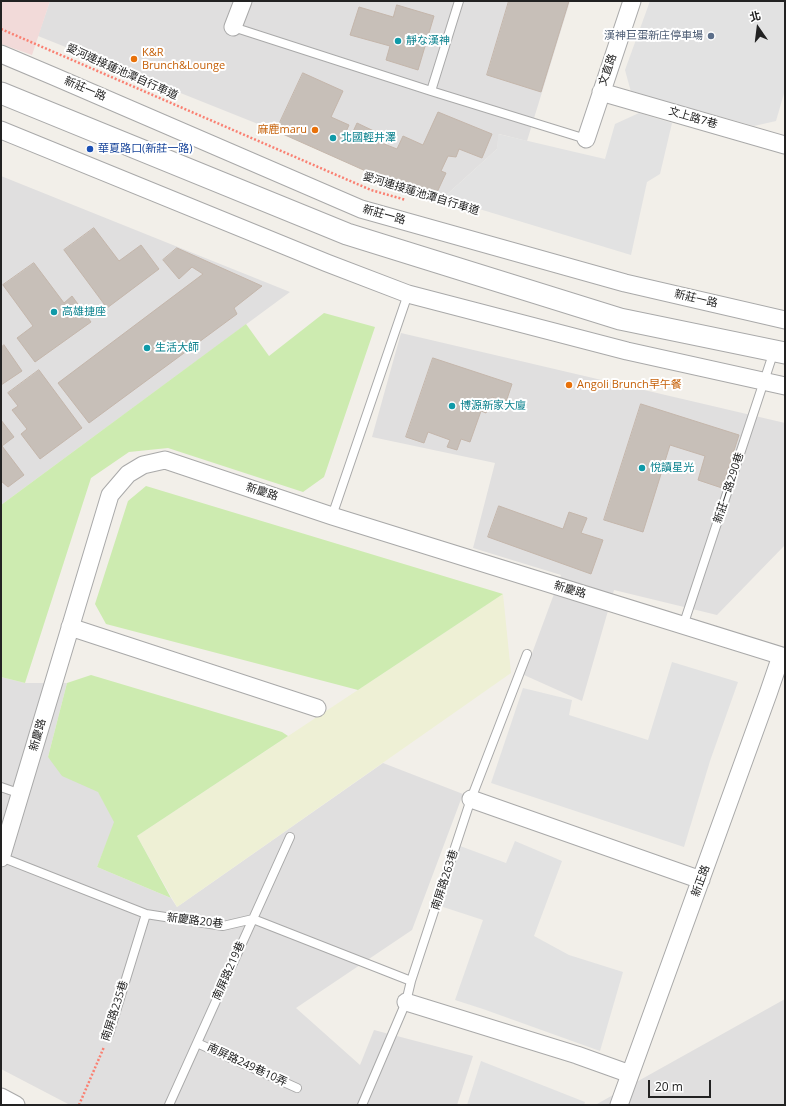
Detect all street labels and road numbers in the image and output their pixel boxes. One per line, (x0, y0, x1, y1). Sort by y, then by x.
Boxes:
street label: 愛河連接蓮池潭自行車道 (64, 41, 180, 103)
street label: 文直路 (596, 52, 620, 88)
street label: 新莊一路 (62, 74, 108, 104)
street label: 文上路7巷 (667, 105, 719, 131)
street label: 愛河連接蓮池潭自行車道 (361, 170, 481, 218)
street label: 新莊一路 (361, 203, 407, 227)
street label: 新莊一路 (673, 288, 719, 310)
street label: 新莊一路290巷 (711, 451, 747, 525)
street label: 新慶路 (244, 481, 280, 503)
street label: 新慶路 (552, 579, 588, 601)
street label: 新慶路 (27, 717, 49, 753)
street label: 南屏路263巷 (429, 848, 461, 912)
street label: 新正路 (689, 863, 713, 899)
street label: 新慶路20巷 (166, 911, 224, 931)
street label: 南屏路219巷 (210, 940, 248, 1002)
street label: 南屏路235巷 (99, 979, 131, 1043)
street label: 南屏路249巷10弄 (205, 1041, 289, 1089)

